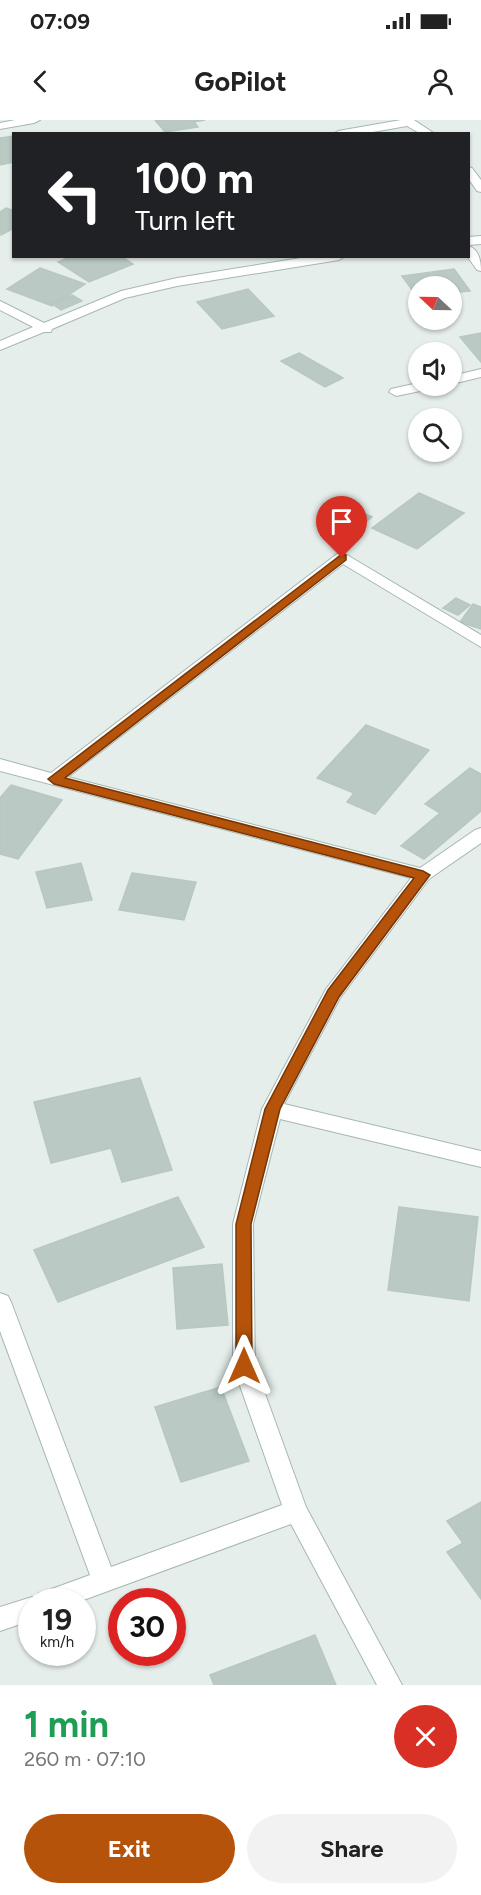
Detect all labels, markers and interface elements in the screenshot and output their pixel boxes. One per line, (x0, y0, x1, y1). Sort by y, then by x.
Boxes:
text: 07:09 (30, 8, 90, 35)
icon: back (24, 65, 57, 98)
text: GoPilot (194, 65, 287, 98)
icon: person (424, 65, 457, 98)
text: 100 m (135, 153, 254, 204)
icon: left (36, 156, 114, 234)
text: Turn left (135, 204, 235, 237)
north arrow (408, 276, 462, 330)
map controls (408, 276, 462, 462)
button: sound (408, 342, 462, 396)
button: search (408, 408, 462, 462)
pin (316, 496, 367, 558)
icon: arrive (325, 505, 358, 538)
position arrow (212, 1334, 276, 1398)
speed limit sign: 30 (108, 1588, 186, 1666)
text: 19 (42, 1601, 72, 1638)
text: km/h (40, 1633, 74, 1651)
text: 1 min (24, 1703, 109, 1746)
button: close (394, 1705, 457, 1768)
text: 260 m · 07:10 (24, 1747, 146, 1771)
button: Exit (24, 1814, 235, 1883)
button: Share (247, 1814, 457, 1883)

